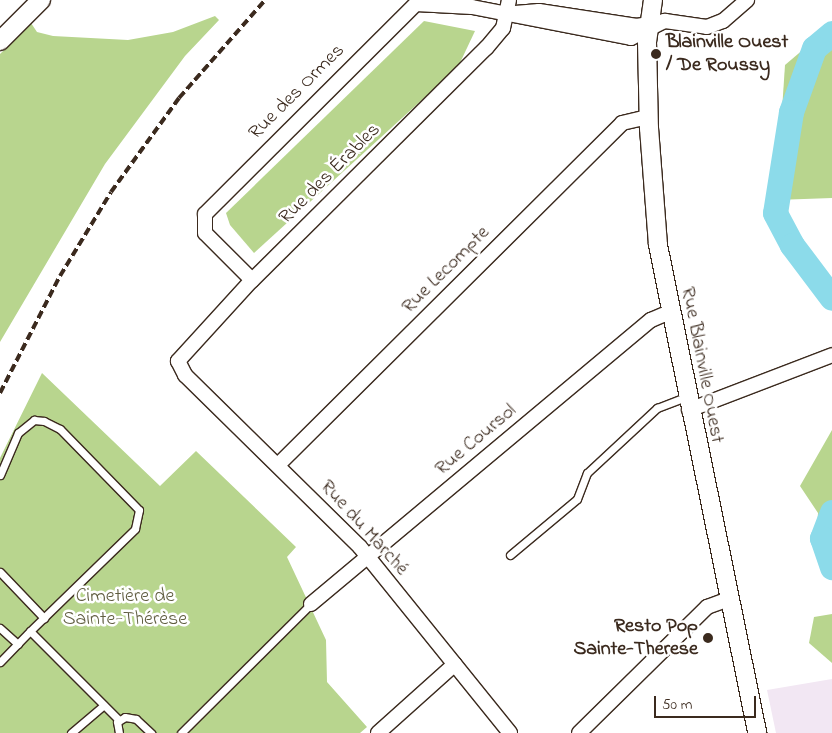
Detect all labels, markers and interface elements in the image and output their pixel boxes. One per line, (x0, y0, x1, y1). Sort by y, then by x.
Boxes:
place label: Blainville Ouest / De Roussy (666, 30, 788, 77)
street label: Rue des Ormes (244, 39, 350, 145)
marker: Blainville Ouest / De Roussy (650, 48, 662, 60)
street label: Rue des Érables (274, 118, 386, 230)
street label: Rue Lecompte (397, 221, 495, 319)
street label: Rue Blainville Ouest (675, 285, 729, 445)
street label: Rue Coursol (430, 399, 522, 481)
street label: Rue du Marché (315, 475, 413, 581)
park label: Cimetière de Sainte-Thérèse (63, 584, 187, 631)
place label: Resto Pop Sainte-Therese (574, 614, 698, 661)
marker: Resto Pop Sainte-Therese (702, 632, 714, 644)
scale bar (657, 686, 760, 718)
text: 50 m (662, 694, 692, 716)

